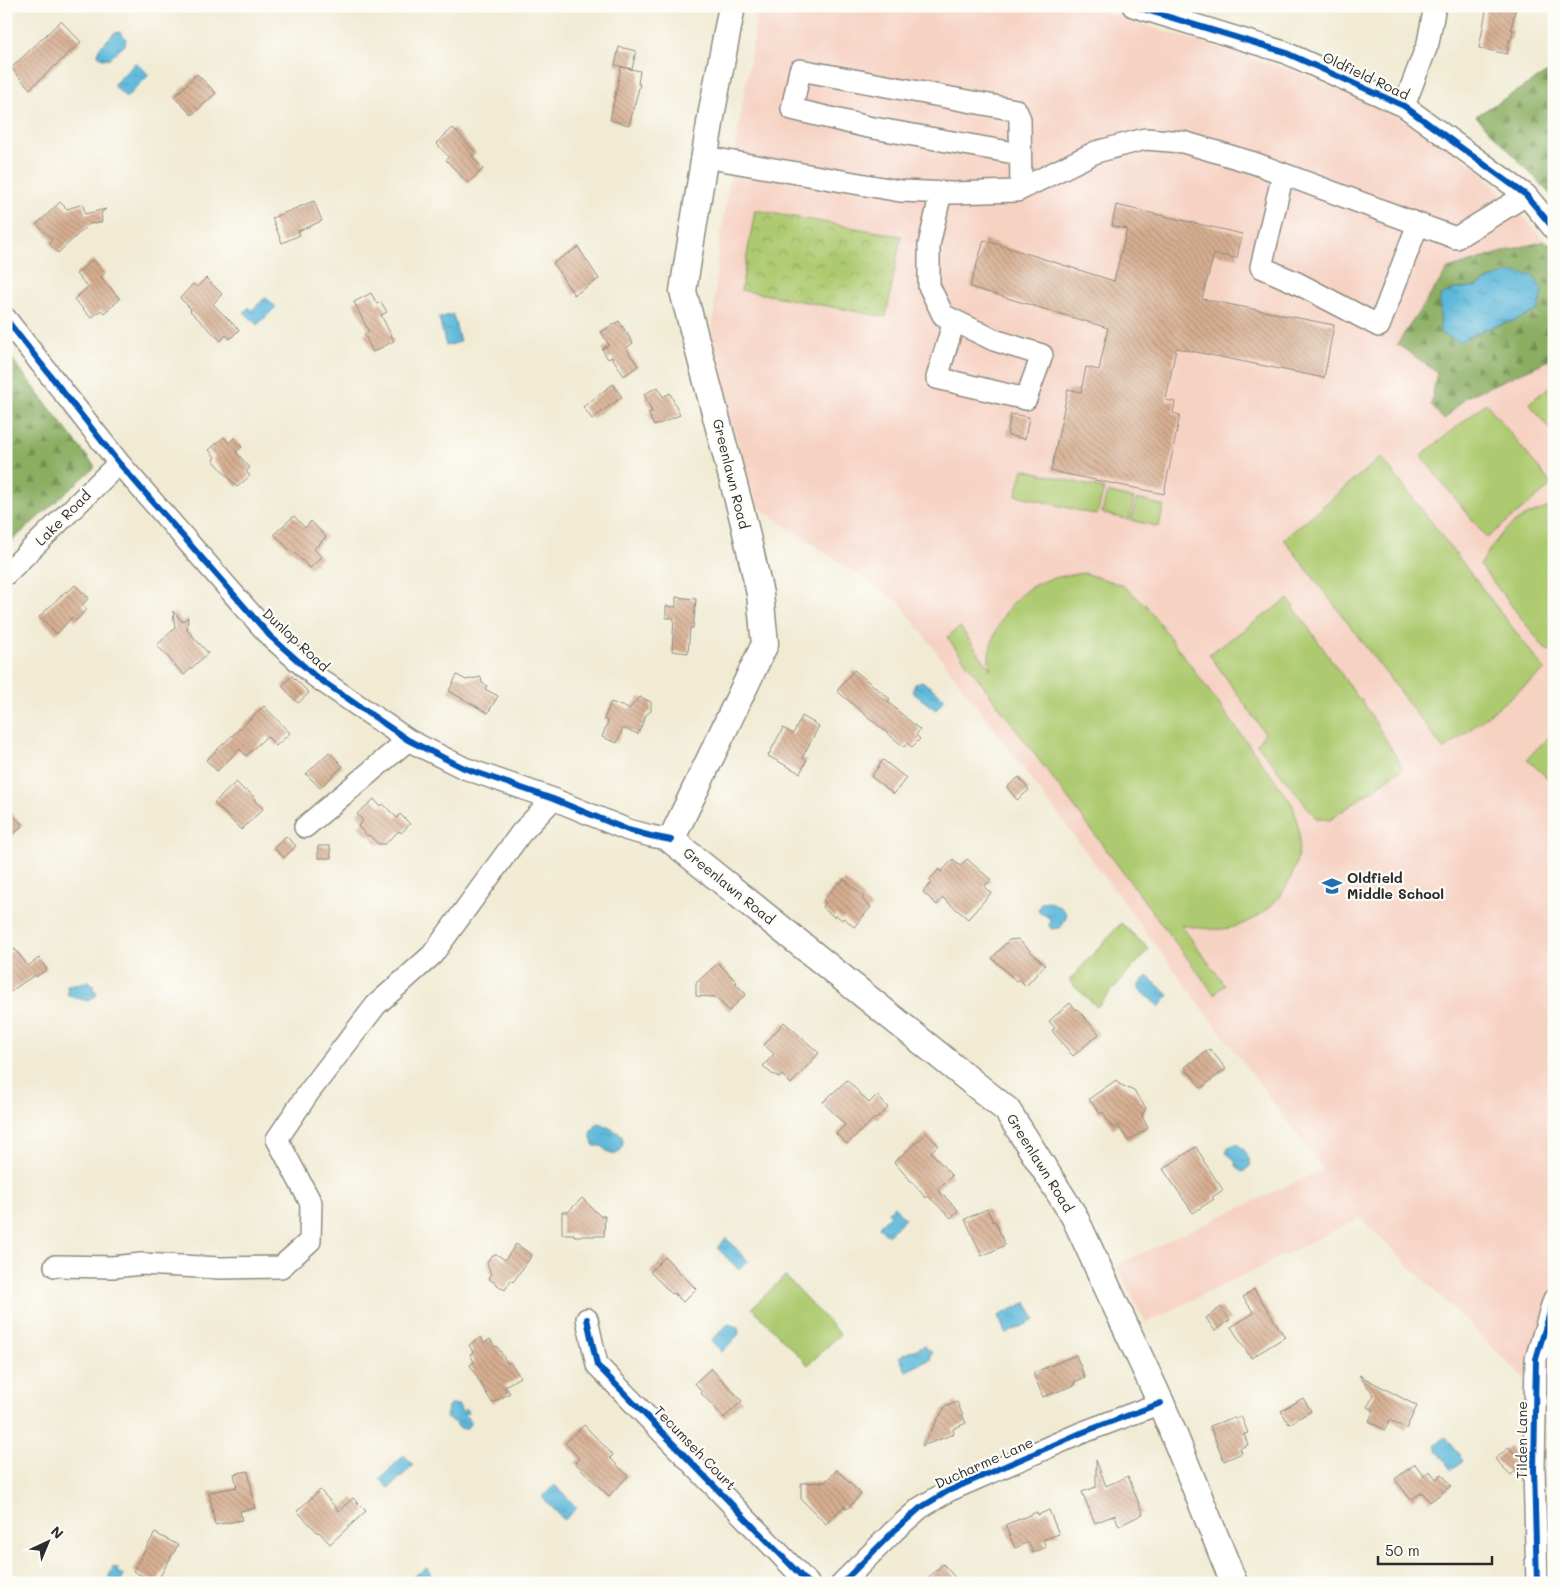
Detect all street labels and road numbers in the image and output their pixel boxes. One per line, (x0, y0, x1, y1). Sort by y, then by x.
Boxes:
street label: Oldfield Road (1320, 47, 1413, 104)
street label: Greenlawn Road (709, 417, 754, 531)
street label: Lake Road (31, 486, 95, 550)
street label: Dunlop Road (259, 604, 334, 676)
street label: Greenlawn Road (680, 843, 779, 929)
street label: Greenlawn Road (1003, 1110, 1078, 1216)
street label: Tecumseh Court (650, 1401, 741, 1494)
street label: Tilden Lane (1512, 1401, 1531, 1479)
street label: Ducharme Lane (932, 1432, 1036, 1493)

